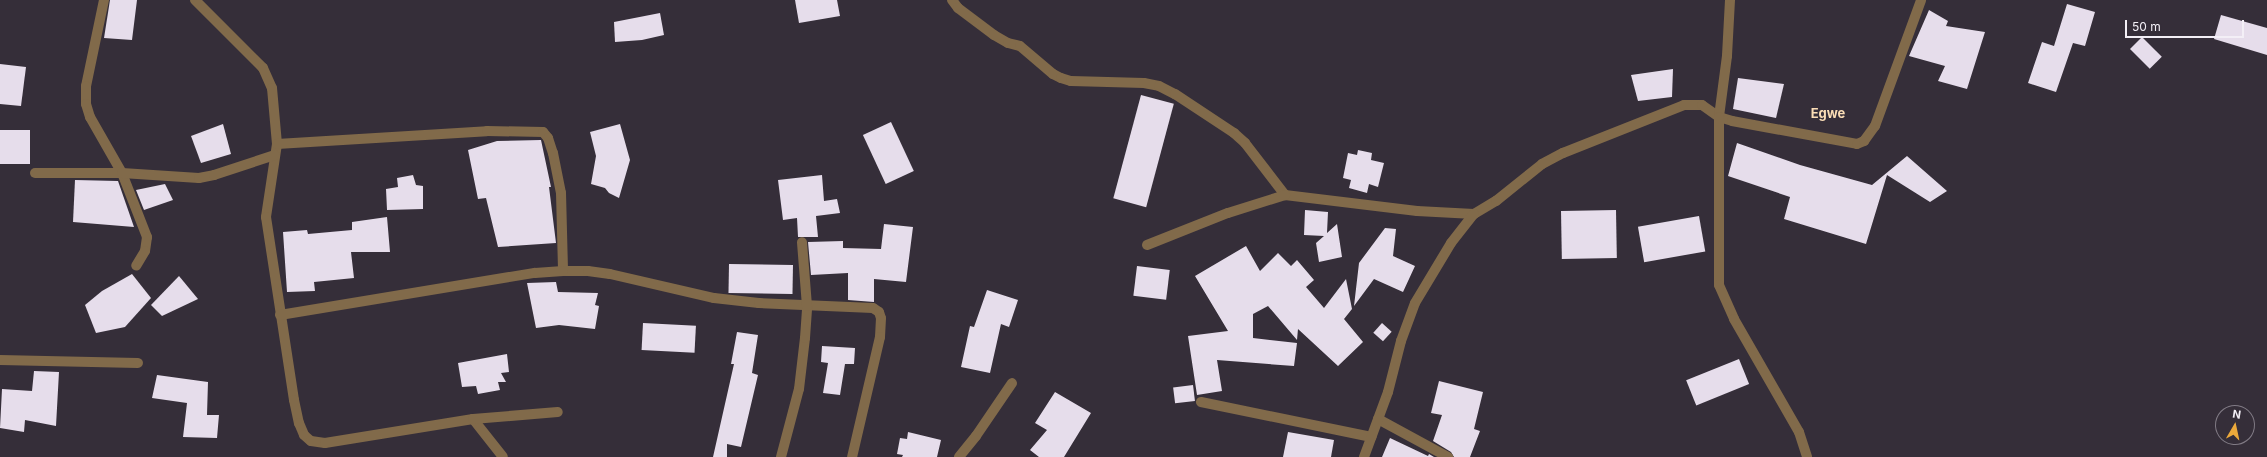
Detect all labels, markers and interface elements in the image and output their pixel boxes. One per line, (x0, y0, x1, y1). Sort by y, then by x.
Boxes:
scale bar (2127, 12, 2246, 38)
text: 50 m (2132, 19, 2161, 34)
district label: Egwe (1811, 105, 1845, 121)
north arrow (2215, 405, 2255, 445)
text: N (2231, 407, 2242, 422)

